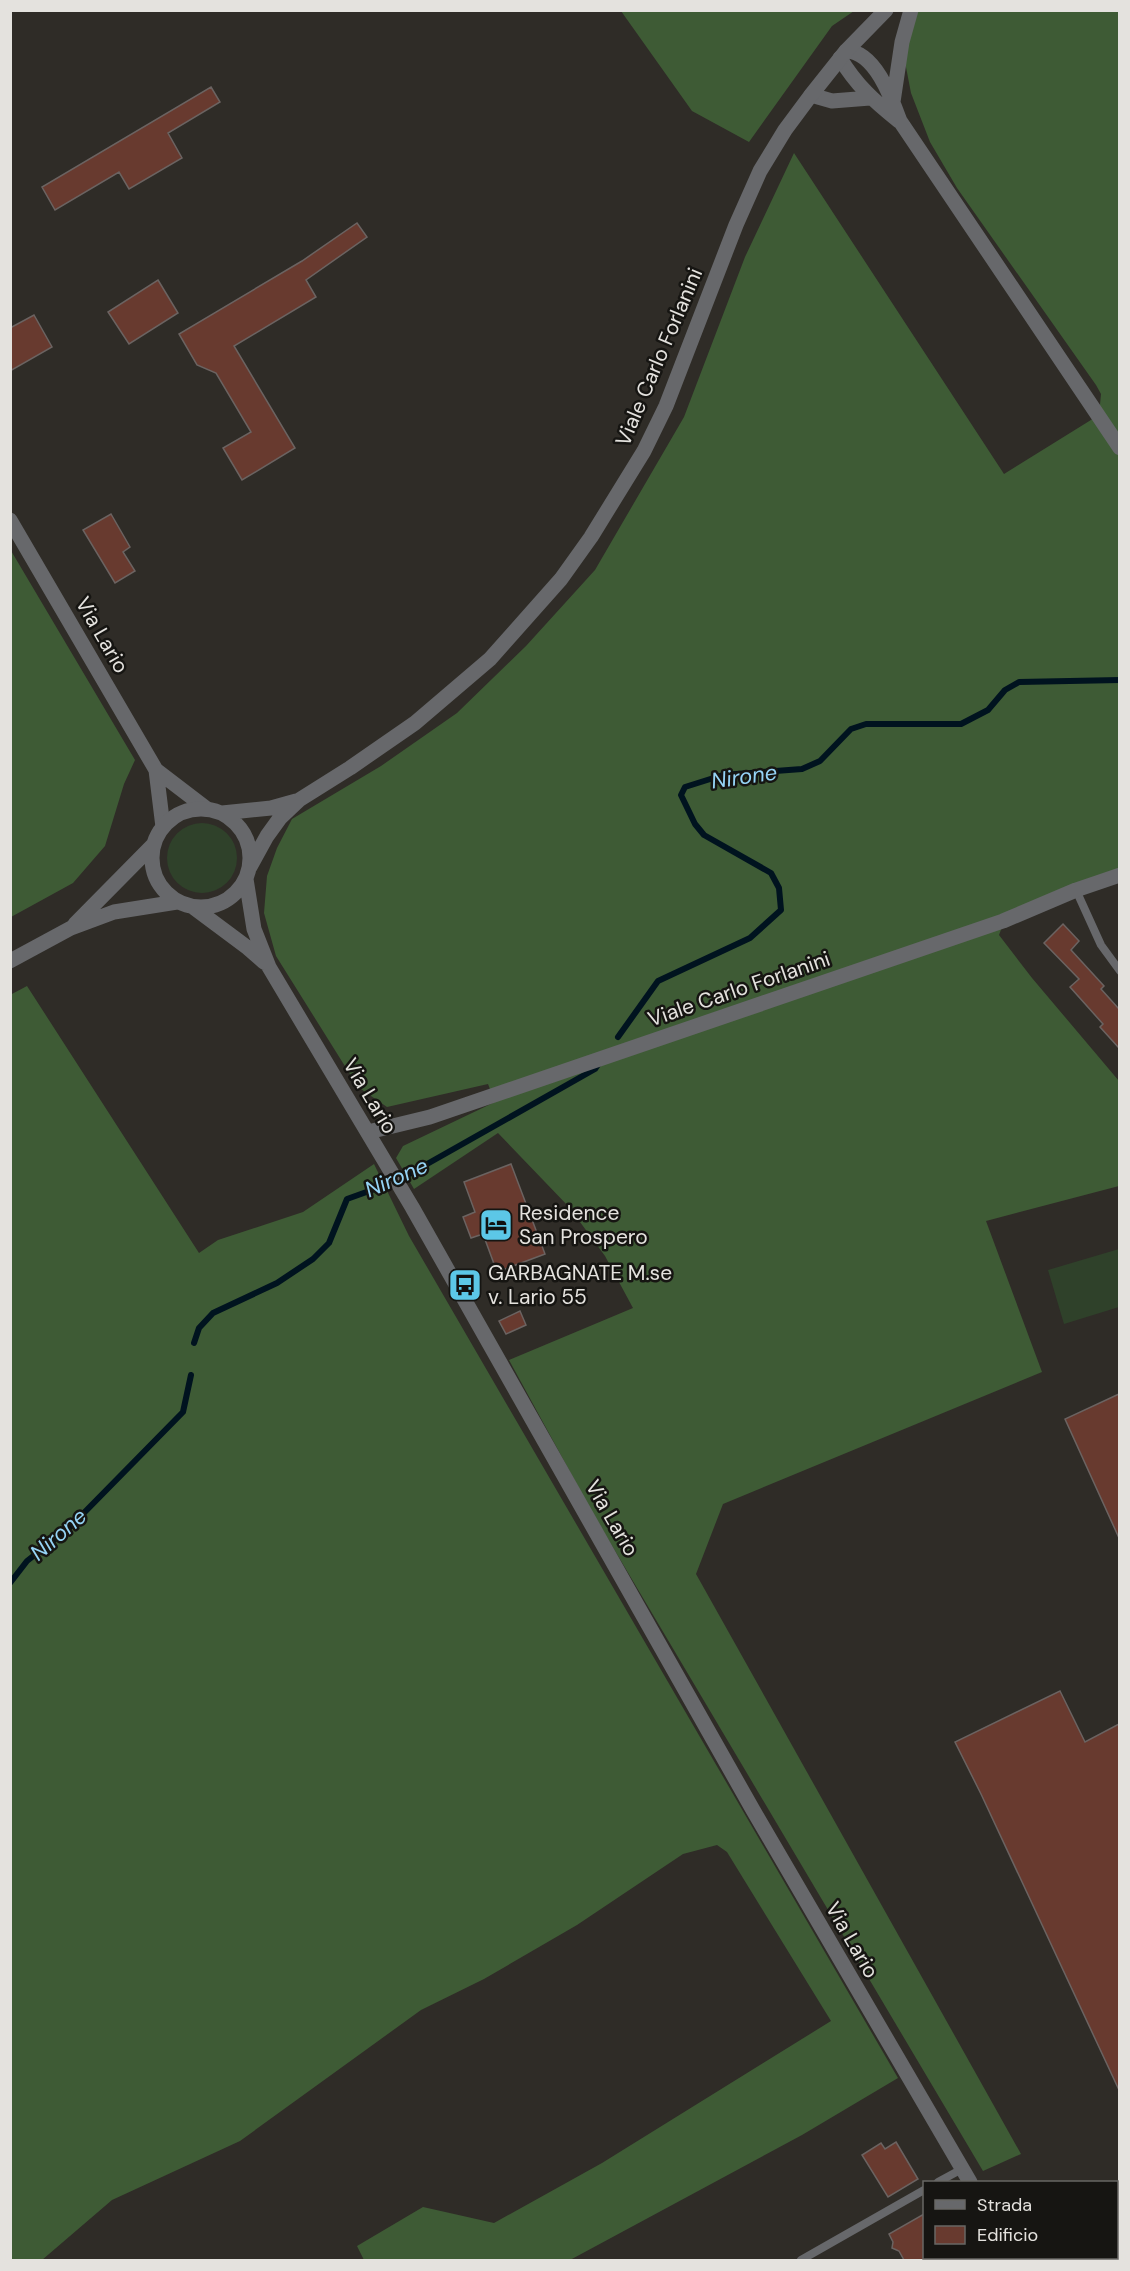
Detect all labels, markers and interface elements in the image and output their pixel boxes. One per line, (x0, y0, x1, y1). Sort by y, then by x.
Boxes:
street label: Viale Carlo Forlanini (609, 264, 709, 450)
street label: Via Lario (69, 592, 135, 678)
water label: Nirone (709, 758, 779, 795)
street label: Viale Carlo Forlanini (644, 945, 834, 1033)
street label: Via Lario (336, 1053, 404, 1139)
water label: Nirone (360, 1151, 432, 1204)
place label: Residence San Prospero (519, 1199, 648, 1251)
hotel icon: Residence San Prospero (478, 1207, 514, 1243)
place label: GARBAGNATE M.se v. Lario 55 (488, 1259, 672, 1311)
bus stop icon: GARBAGNATE M.se v. Lario 55 (447, 1267, 483, 1303)
street label: Via Lario (579, 1475, 645, 1561)
water label: Nirone (24, 1502, 93, 1567)
street label: Via Lario (819, 1897, 885, 1983)
legend (923, 2181, 1118, 2259)
text: Strada (977, 2193, 1032, 2217)
text: Edificio (977, 2223, 1038, 2247)

